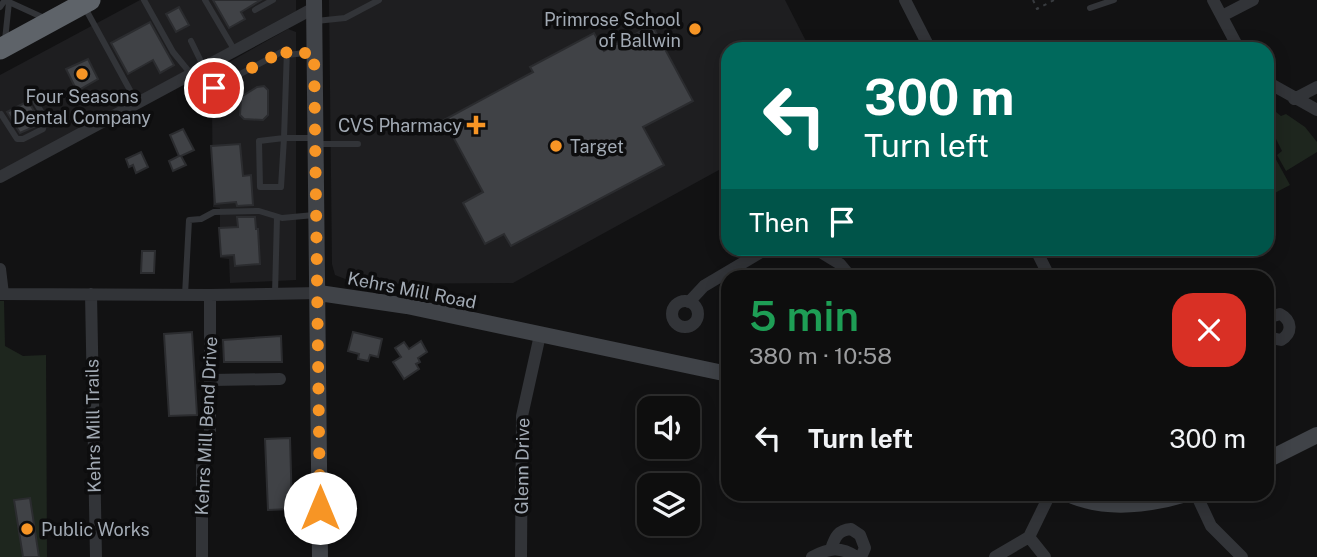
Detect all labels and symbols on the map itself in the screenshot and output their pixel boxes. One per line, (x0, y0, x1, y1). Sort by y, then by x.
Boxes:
place label: Primrose School of Ballwin (544, 9, 681, 51)
marker: Primrose School of Ballwin (687, 21, 703, 37)
pin (184, 58, 244, 118)
marker: Four Seasons Dental Company (74, 66, 90, 82)
place label: Four Seasons Dental Company (13, 86, 151, 128)
place label: CVS Pharmacy (338, 115, 462, 136)
marker: CVS Pharmacy (468, 117, 484, 133)
place label: Target (570, 136, 624, 157)
marker: Target (548, 138, 564, 154)
street label: Kehrs Mill Road (346, 267, 478, 313)
street label: Kehrs Mill Bend Drive (191, 336, 221, 516)
street label: Kehrs Mill Trails (81, 359, 105, 493)
street label: Glenn Drive (511, 418, 533, 514)
position arrow (283, 471, 357, 545)
place label: Public Works (41, 519, 150, 540)
marker: Public Works (19, 521, 35, 537)

